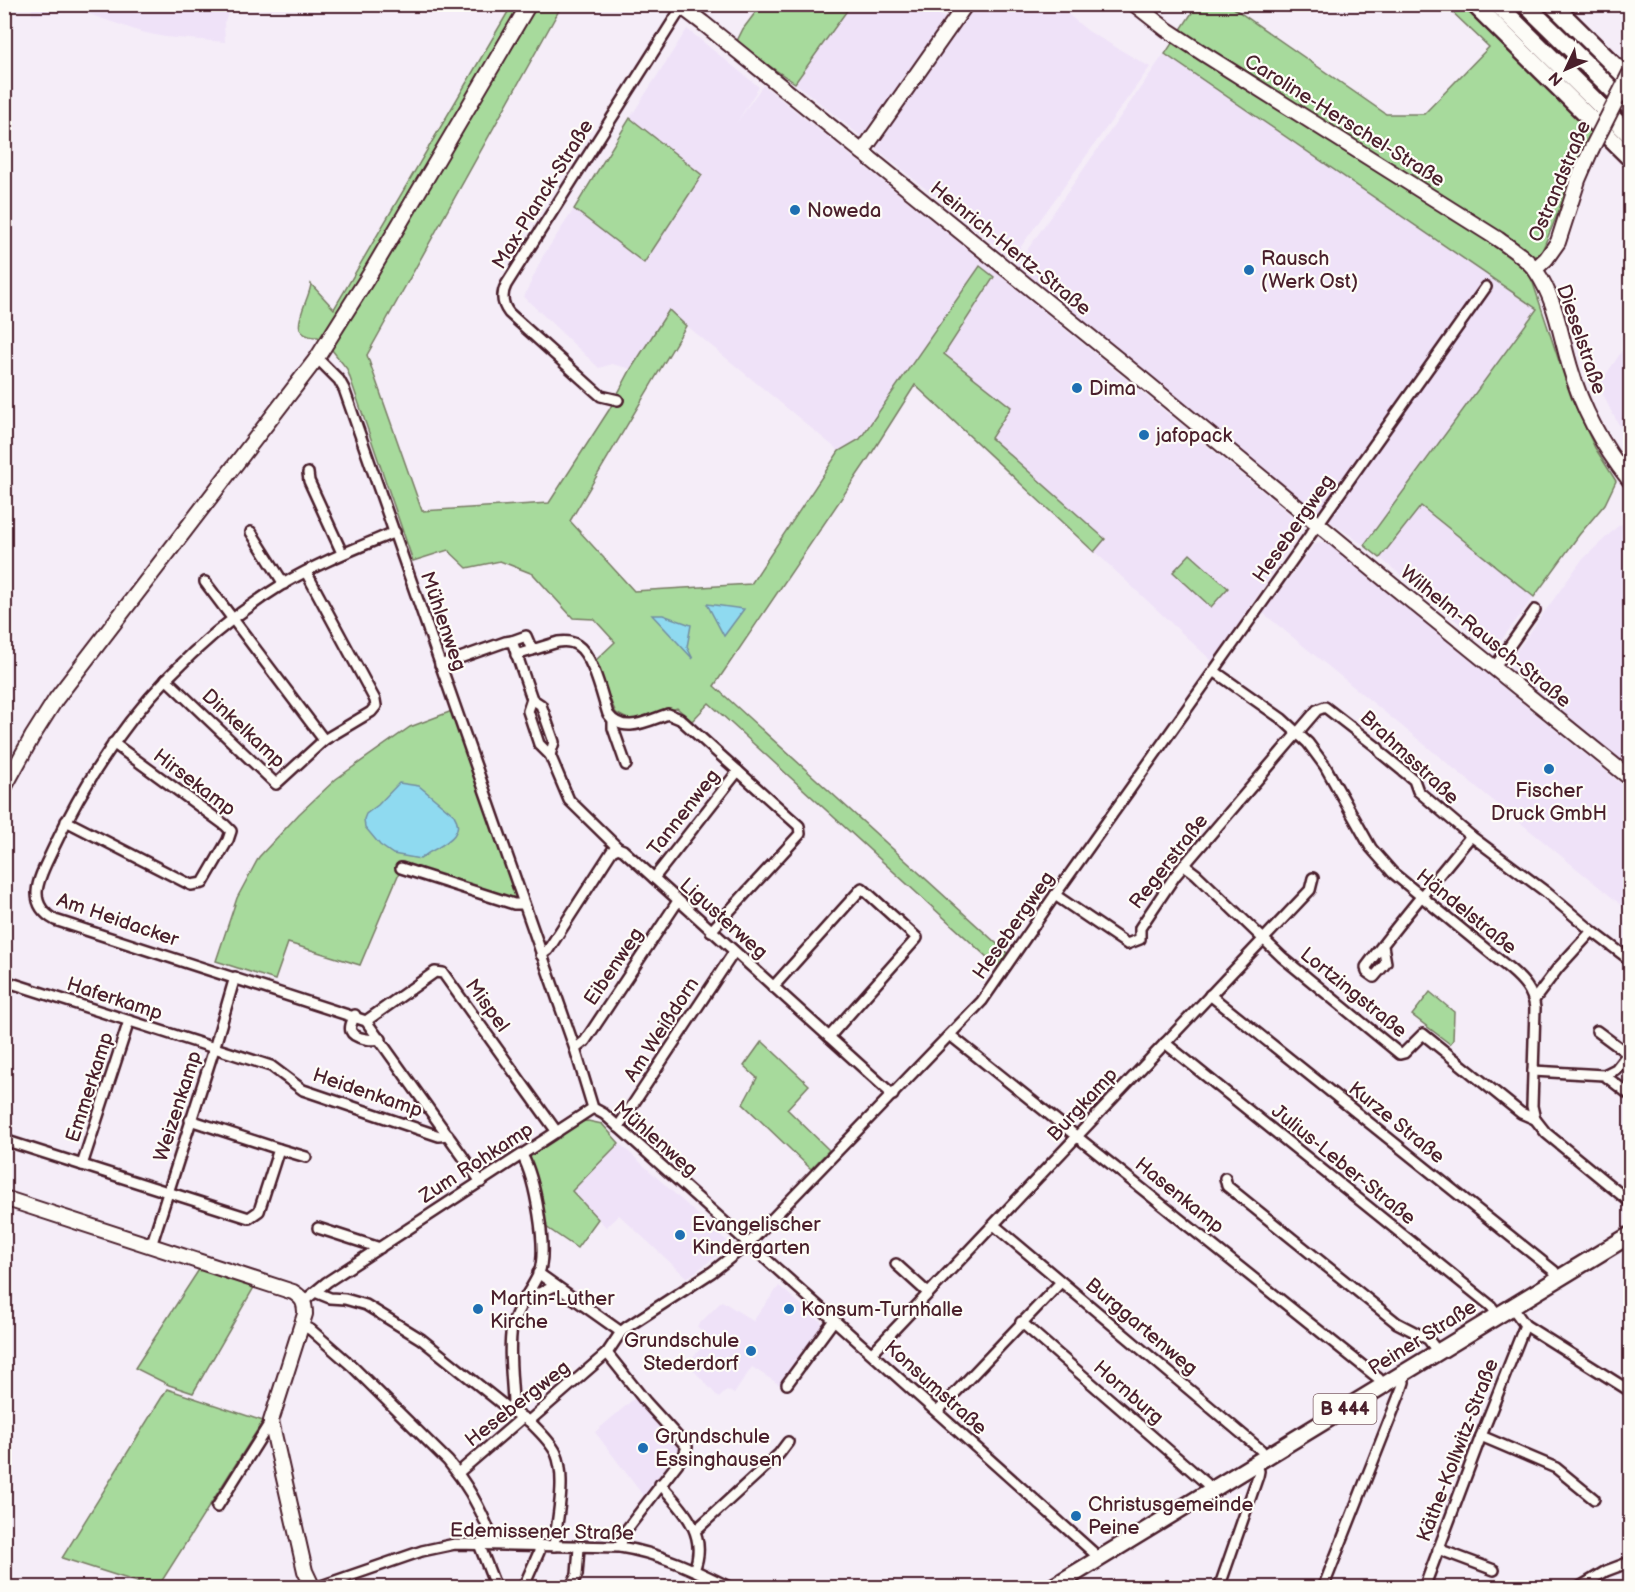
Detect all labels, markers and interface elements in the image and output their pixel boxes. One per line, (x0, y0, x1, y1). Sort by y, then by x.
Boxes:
north arrow (1536, 39, 1596, 99)
street label: Caroline-Herschel-Straße (1240, 49, 1449, 192)
text: N (1545, 67, 1567, 89)
street label: Max-Planck-Straße (487, 115, 599, 274)
street label: Ostrandstraße (1524, 117, 1596, 246)
street label: Heinrich-Hertz-Straße (925, 177, 1096, 321)
place label: Noweda (807, 199, 881, 223)
marker: Noweda (788, 203, 802, 217)
place label: Rausch (Werk Ost) (1261, 247, 1358, 294)
marker: Rausch (Werk Ost) (1242, 263, 1256, 277)
street label: Dieselstraße (1551, 281, 1611, 398)
place label: Dima (1089, 377, 1136, 401)
marker: Dima (1070, 381, 1084, 395)
place label: jafopack (1155, 424, 1232, 448)
marker: jafopack (1137, 428, 1151, 442)
street label: Hesebergweg (1248, 470, 1340, 587)
street label: Wilhelm-Rausch-Straße (1395, 561, 1576, 713)
street label: Mühlenweg (415, 568, 471, 674)
street label: Dinkelkamp (197, 684, 290, 773)
street label: Brahmsstraße (1355, 706, 1464, 810)
street label: Hirsekamp (148, 744, 240, 822)
marker: Fischer Druck GmbH (1542, 762, 1556, 776)
street label: Tannenweg (642, 764, 725, 861)
place label: Fischer Druck GmbH (1491, 779, 1607, 826)
street label: Regerstraße (1124, 809, 1213, 914)
street label: Händelstraße (1411, 864, 1522, 960)
street label: Hesebergweg (968, 867, 1060, 984)
street label: Ligusterweg (674, 873, 772, 964)
street label: Am Heidacker (54, 888, 182, 952)
street label: Eibenweg (579, 923, 649, 1010)
street label: Lortzingstraße (1295, 943, 1412, 1043)
street label: Haferkamp (64, 972, 166, 1026)
street label: Am Weißdorn (619, 973, 704, 1086)
street label: Mispel (460, 974, 514, 1037)
street label: Emmerkamp (61, 1029, 119, 1145)
street label: Weizenkamp (149, 1048, 207, 1165)
street label: Heidenkamp (310, 1063, 426, 1123)
street label: Burgkamp (1043, 1063, 1123, 1147)
street label: Kurze Straße (1343, 1077, 1449, 1169)
street label: Mühlenweg (608, 1096, 702, 1182)
street label: Julius-Leber-Straße (1267, 1099, 1420, 1230)
street label: Zum Rohkamp (414, 1117, 538, 1209)
street label: Hasenkamp (1130, 1152, 1229, 1239)
place label: Evangelischer Kindergarten (692, 1213, 821, 1260)
marker: Evangelischer Kindergarten (673, 1228, 687, 1242)
street label: Burggartenweg (1080, 1273, 1202, 1381)
place label: Martin-Luther Kirche (490, 1287, 615, 1334)
street label: Peiner Straße (1364, 1295, 1481, 1381)
place label: Konsum-Turnhalle (801, 1298, 963, 1322)
marker: Martin-Luther Kirche (471, 1302, 485, 1316)
marker: Konsum-Turnhalle (782, 1302, 796, 1316)
place label: Grundschule Stederdorf (624, 1329, 739, 1376)
street label: Konsumstraße (879, 1335, 992, 1440)
marker: Grundschule Stederdorf (744, 1344, 758, 1358)
street label: Hesebergweg (460, 1355, 575, 1452)
street label: Käthe-Kollwitz-Straße (1412, 1355, 1504, 1545)
street label: Hornburg (1088, 1356, 1168, 1430)
road number: B 444 (1314, 1394, 1376, 1424)
place label: Grundschule Essinghausen (655, 1425, 782, 1472)
marker: Grundschule Essinghausen (636, 1441, 650, 1455)
place label: Christusgemeinde Peine (1088, 1493, 1253, 1540)
marker: Christusgemeinde Peine (1069, 1509, 1083, 1523)
street label: Edemissener Straße (450, 1518, 634, 1546)

